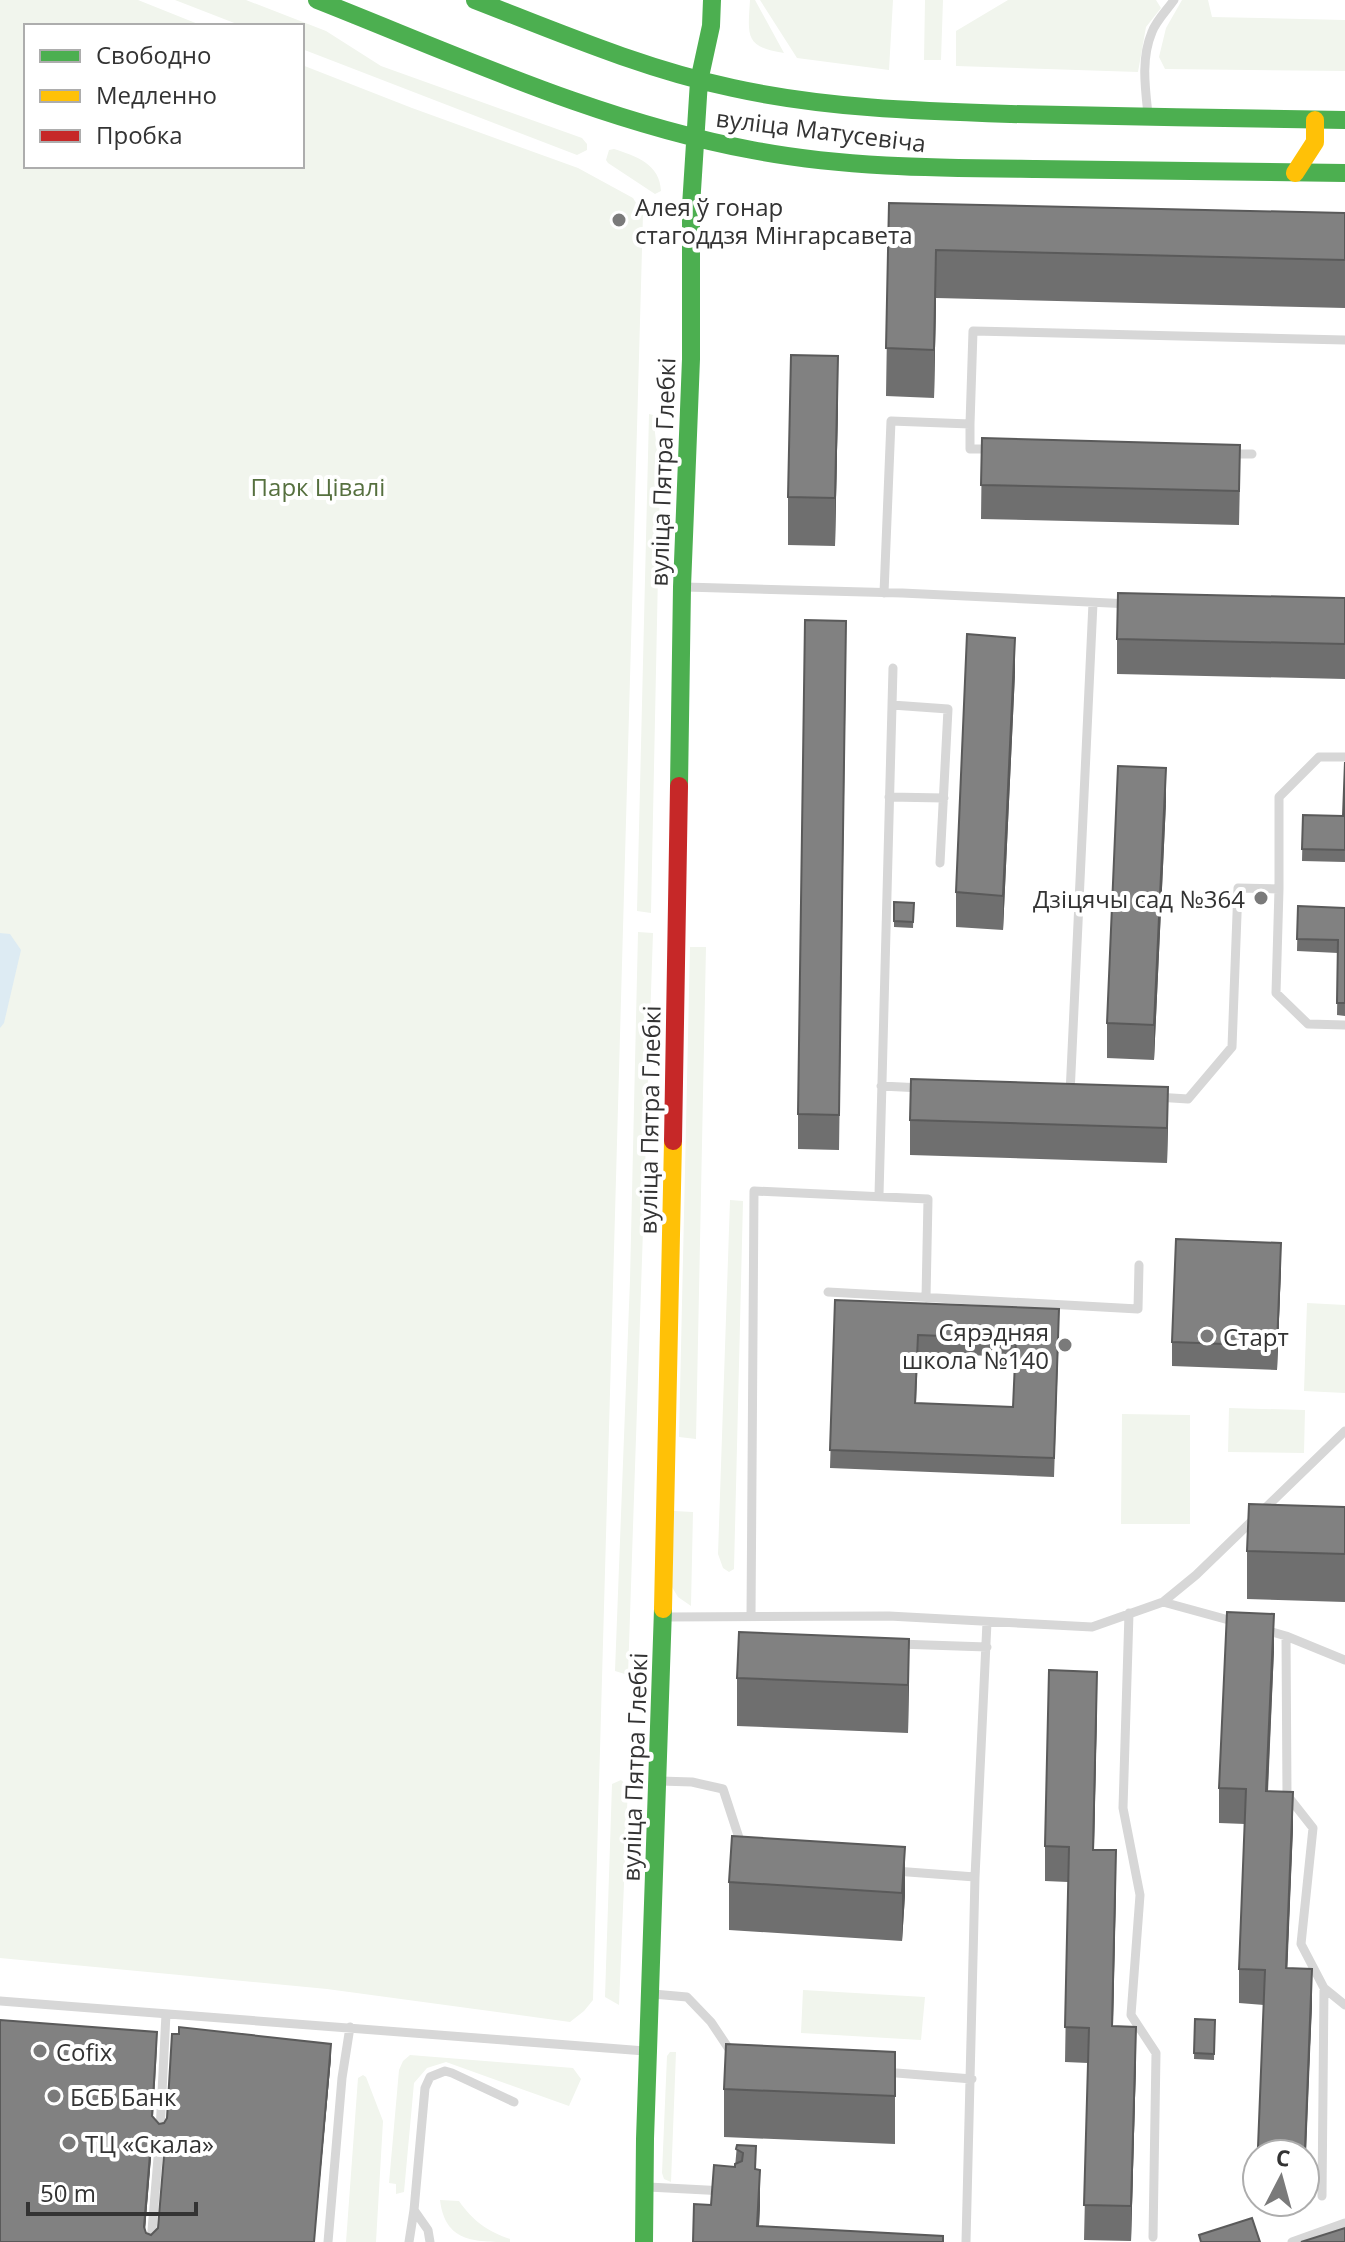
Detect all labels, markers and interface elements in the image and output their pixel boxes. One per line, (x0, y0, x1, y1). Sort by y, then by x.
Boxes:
legend (24, 24, 304, 168)
text: Свободно (96, 38, 211, 71)
text: Медленно (96, 78, 217, 111)
street label: вуліца Матусевіча (714, 101, 928, 159)
text: Пробка (96, 118, 183, 151)
place label: Алея ў гонар стагоддзя Мінгарсавета (635, 190, 913, 251)
marker: Алея ў гонар стагоддзя Мінгарсавета (610, 211, 628, 229)
street label: вуліца Пятра Глебкі (642, 357, 682, 587)
park label: Парк Цівалі (251, 470, 385, 503)
place label: Дзіцячы сад №364 (1033, 882, 1245, 915)
marker: Дзіцячы сад №364 (1252, 889, 1270, 907)
street label: вуліца Пятра Глебкі (631, 1005, 667, 1235)
place label: Сярэдняя школа №140 (902, 1315, 1049, 1376)
place label: Старт (1223, 1320, 1289, 1353)
marker: Старт (1198, 1327, 1216, 1345)
marker: Сярэдняя школа №140 (1056, 1336, 1074, 1354)
street label: вуліца Пятра Глебкі (614, 1652, 654, 1882)
place label: Cofix (56, 2035, 113, 2068)
marker: Cofix (31, 2042, 49, 2060)
place label: БСБ Банк (70, 2080, 177, 2113)
marker: БСБ Банк (45, 2087, 63, 2105)
place label: ТЦ «Скала» (85, 2127, 214, 2160)
marker: ТЦ «Скала» (60, 2134, 78, 2152)
north arrow (1241, 2138, 1321, 2218)
text: С (1275, 2141, 1292, 2173)
scale bar (28, 2166, 196, 2216)
text: 50 m (40, 2176, 96, 2209)

